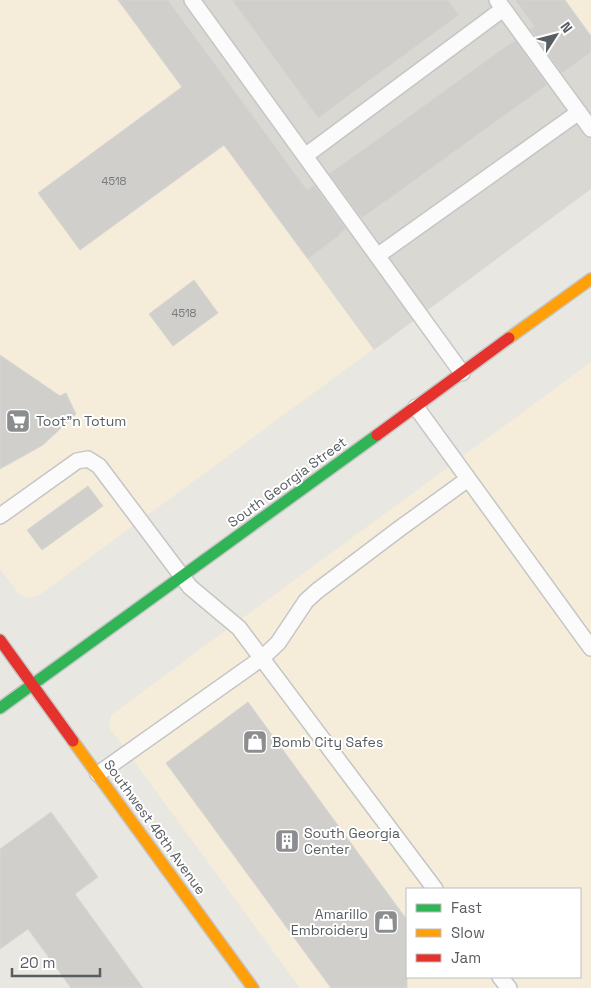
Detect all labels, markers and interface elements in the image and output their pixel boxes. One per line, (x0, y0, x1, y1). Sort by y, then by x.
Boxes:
north arrow (531, 10, 581, 60)
text: N (556, 18, 577, 36)
house number: 4518 (102, 174, 127, 188)
house number: 4518 (172, 306, 197, 320)
supermarket icon: Toot"n Totum (5, 408, 31, 434)
place label: Toot"n Totum (36, 412, 126, 430)
street label: South Georgia Street (224, 433, 350, 531)
shop icon: Bomb City Safes (242, 729, 268, 755)
place label: Bomb City Safes (272, 733, 383, 751)
street label: Southwest 46th Avenue (100, 756, 210, 898)
place label: South Georgia Center (304, 824, 400, 858)
building icon: South Georgia Center (274, 828, 300, 854)
legend (406, 888, 581, 978)
text: Fast (451, 898, 482, 917)
place label: Amarillo Embroidery (291, 905, 368, 939)
shop icon: Amarillo Embroidery (373, 909, 399, 935)
text: Slow (451, 923, 485, 942)
scale bar (12, 946, 100, 978)
text: Jam (451, 948, 481, 967)
text: 20 m (20, 953, 55, 972)

